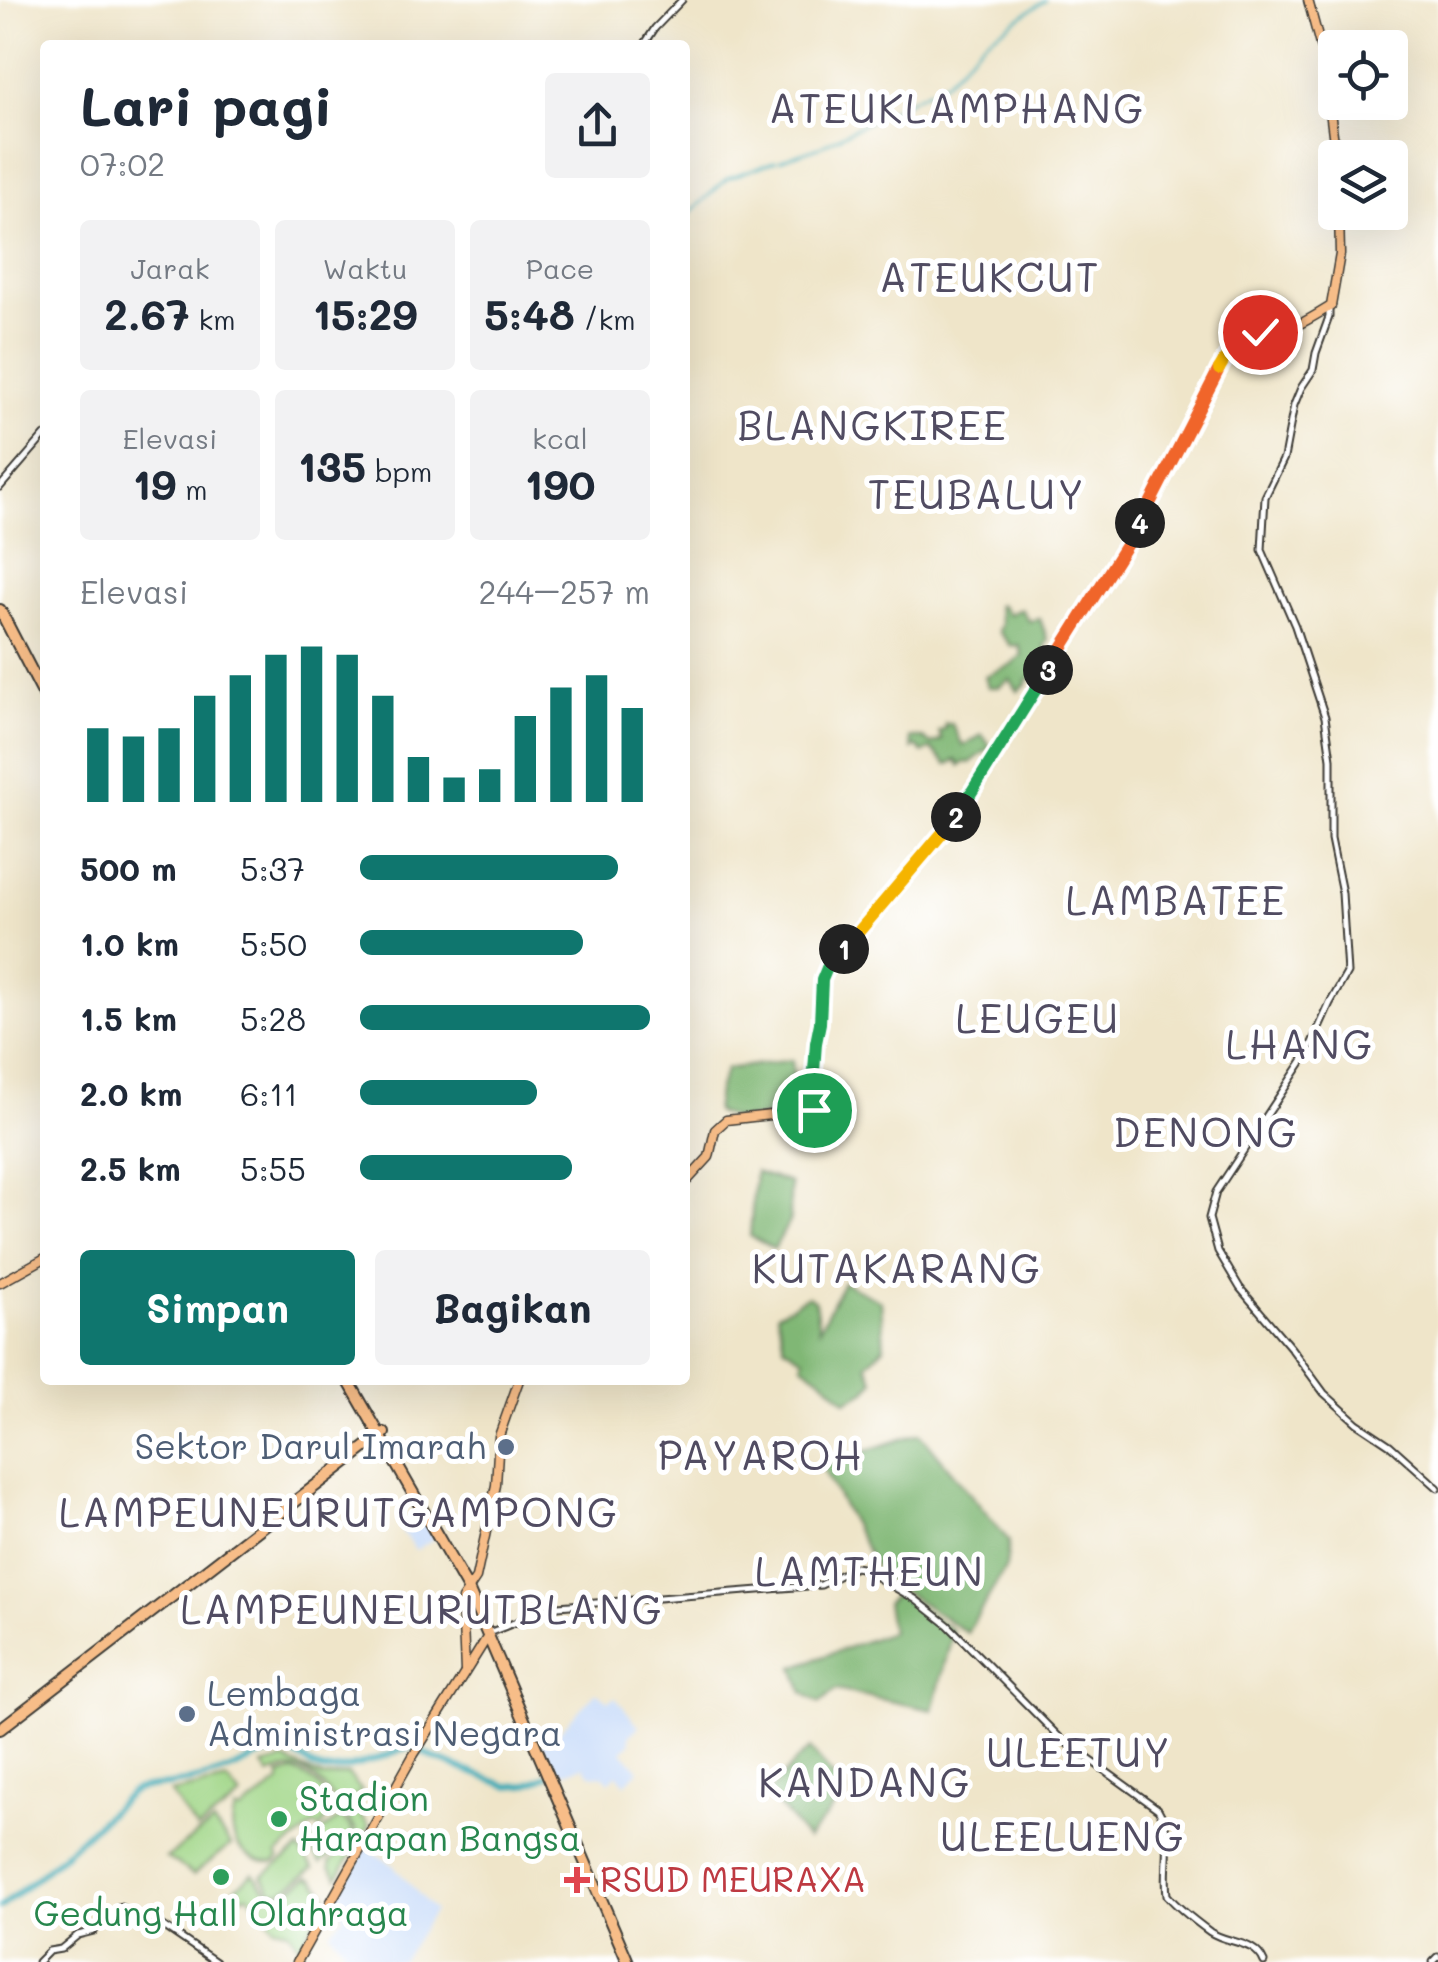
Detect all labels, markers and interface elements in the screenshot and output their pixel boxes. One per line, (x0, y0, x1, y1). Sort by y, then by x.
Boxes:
map controls (1318, 30, 1408, 230)
button: locate (1318, 30, 1408, 120)
text: Lari pagi (80, 68, 333, 140)
button: share (545, 73, 650, 178)
district label: ATEUKLAMPHANG (769, 81, 1145, 133)
button: layers (1318, 140, 1408, 230)
text: 07:02 (80, 142, 165, 184)
text: Jarak (130, 250, 210, 286)
text: Waktu (323, 250, 407, 286)
text: Pace (526, 250, 594, 286)
district label: ATEUKCUT (879, 250, 1101, 302)
text: 2.67 (104, 286, 190, 341)
text: 15:29 (312, 286, 418, 341)
text: 5:48 (484, 286, 575, 341)
pin (1218, 290, 1303, 375)
text: km (190, 301, 236, 337)
text: /km (575, 301, 636, 337)
icon: check (1233, 305, 1288, 360)
district label: BLANGKIREE (738, 398, 1009, 450)
text: Elevasi (123, 420, 217, 456)
text: kcal (532, 420, 588, 456)
text: 135 (298, 438, 366, 493)
text: bpm (366, 453, 432, 489)
text: 19 (132, 456, 176, 511)
text: 190 (525, 456, 595, 511)
district label: TEUBALUY (868, 467, 1086, 519)
text: m (176, 471, 208, 507)
pin: 4 (1115, 498, 1165, 548)
text: 4 (1131, 505, 1149, 541)
text: Elevasi (80, 570, 188, 612)
text: 244–257 m (478, 570, 650, 612)
pin: 3 (1023, 645, 1073, 695)
text: 3 (1040, 652, 1056, 688)
pin: 2 (931, 792, 981, 842)
text: 2 (948, 799, 964, 835)
text: 500 m (80, 847, 177, 889)
text: 5:37 (240, 847, 305, 889)
district label: LAMBATEE (1065, 873, 1287, 925)
text: 1.0 km (80, 922, 179, 964)
text: 5:50 (240, 922, 307, 964)
pin: 1 (819, 924, 869, 974)
text: 1 (838, 931, 850, 967)
district label: LEUGEU (956, 991, 1120, 1043)
text: 1.5 km (80, 997, 177, 1039)
text: 5:28 (240, 997, 306, 1039)
district label: LHANG (1226, 1017, 1374, 1069)
pin (772, 1068, 857, 1153)
text: 2.0 km (80, 1072, 183, 1114)
text: 6:11 (240, 1072, 298, 1114)
icon: arrive (787, 1083, 842, 1138)
district label: DENONG (1113, 1105, 1299, 1157)
text: 2.5 km (80, 1147, 181, 1189)
text: 5:55 (240, 1147, 306, 1189)
district label: KUTAKARANG (752, 1241, 1042, 1293)
button: Simpan (80, 1250, 355, 1365)
button: Bagikan (375, 1250, 650, 1365)
place label: Sektor Darul Imarah (134, 1422, 486, 1468)
district label: PAYAROH (658, 1428, 864, 1480)
marker: Sektor Darul Imarah (495, 1436, 517, 1458)
district label: LAMPEUNEURUTGAMPONG (59, 1485, 619, 1537)
district label: LAMTHEUN (755, 1544, 985, 1596)
district label: LAMPEUNEURUTBLANG (180, 1582, 664, 1634)
place label: Lembaga Administrasi Negara (207, 1669, 562, 1755)
marker: Lembaga Administrasi Negara (176, 1703, 198, 1725)
district label: ULEETUY (986, 1725, 1172, 1777)
district label: KANDANG (758, 1755, 972, 1807)
place label: Stadion Harapan Bangsa (299, 1774, 581, 1860)
marker: Stadion Harapan Bangsa (268, 1808, 290, 1830)
district label: ULEELUENG (940, 1809, 1186, 1861)
place label: RSUD MEURAXA (600, 1855, 866, 1901)
marker: Gedung Hall Olahraga (210, 1866, 232, 1888)
marker: RSUD MEURAXA (564, 1867, 590, 1893)
place label: Gedung Hall Olahraga (34, 1889, 408, 1935)

